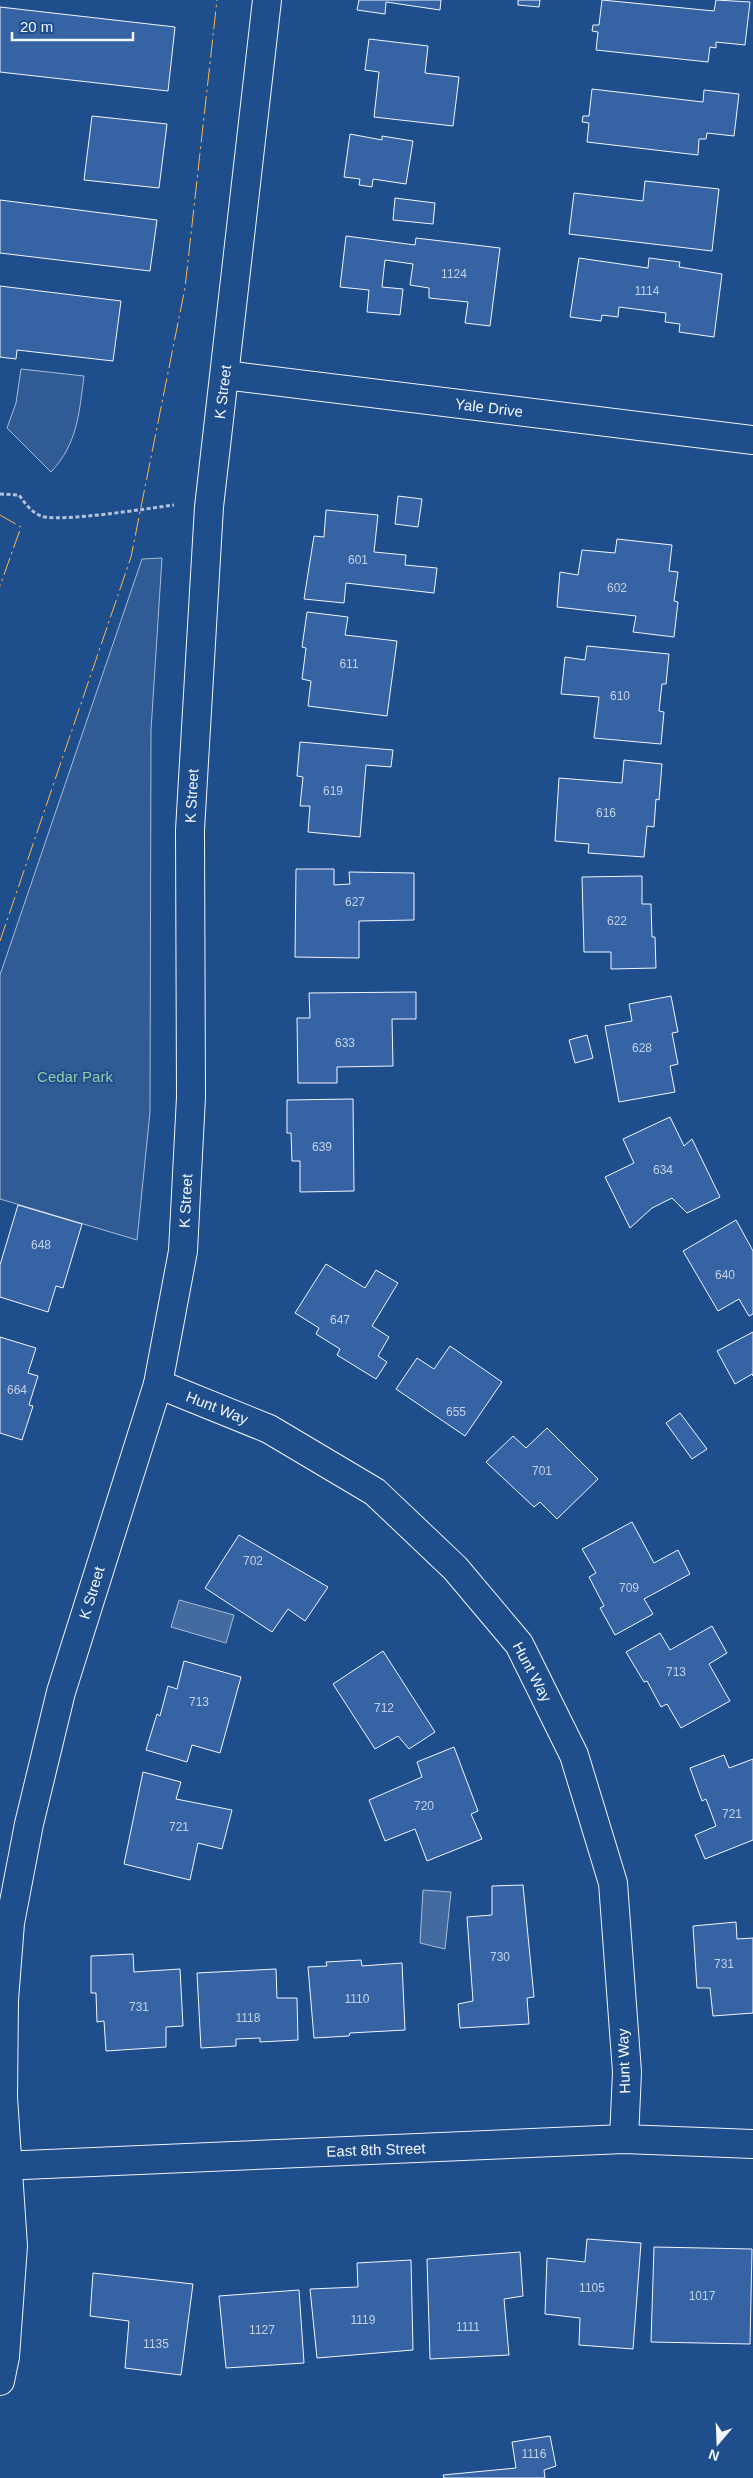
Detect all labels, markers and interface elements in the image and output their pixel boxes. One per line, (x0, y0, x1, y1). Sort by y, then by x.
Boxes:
scale bar (12, 10, 134, 42)
text: 20 m (20, 18, 53, 35)
house number: 1124 (441, 267, 467, 281)
house number: 1114 (635, 284, 660, 298)
street label: K Street (211, 363, 234, 420)
street label: Yale Drive (454, 395, 524, 420)
house number: 601 (348, 553, 368, 567)
house number: 602 (607, 581, 627, 595)
house number: 611 (339, 657, 359, 671)
house number: 610 (610, 689, 630, 703)
street label: K Street (182, 768, 201, 823)
house number: 619 (323, 784, 343, 798)
house number: 616 (596, 806, 616, 820)
house number: 627 (345, 895, 365, 909)
house number: 622 (607, 914, 627, 928)
house number: 633 (335, 1036, 355, 1050)
house number: 628 (632, 1041, 652, 1055)
park label: Cedar Park (37, 1068, 113, 1085)
house number: 639 (312, 1140, 332, 1154)
house number: 634 (653, 1163, 673, 1177)
street label: K Street (176, 1173, 195, 1228)
house number: 648 (31, 1238, 51, 1252)
house number: 640 (715, 1268, 735, 1282)
house number: 647 (330, 1313, 350, 1327)
house number: 664 (7, 1383, 27, 1397)
street label: Hunt Way (184, 1387, 251, 1428)
house number: 655 (446, 1405, 466, 1419)
house number: 701 (532, 1464, 552, 1478)
house number: 702 (243, 1554, 263, 1568)
street label: K Street (75, 1564, 108, 1621)
house number: 709 (619, 1581, 639, 1595)
street label: Hunt Way (510, 1639, 556, 1705)
house number: 713 (666, 1665, 686, 1679)
house number: 713 (189, 1695, 209, 1709)
house number: 712 (374, 1701, 394, 1715)
house number: 720 (414, 1799, 434, 1813)
house number: 721 (722, 1807, 742, 1821)
house number: 721 (169, 1820, 189, 1834)
house number: 730 (490, 1950, 510, 1964)
house number: 731 (714, 1957, 734, 1971)
house number: 1110 (345, 1992, 370, 2006)
house number: 731 (129, 2000, 149, 2014)
house number: 1118 (236, 2011, 261, 2025)
street label: Hunt Way (614, 2028, 633, 2094)
street label: East 8th Street (326, 2139, 427, 2160)
house number: 1105 (579, 2281, 605, 2295)
house number: 1017 (689, 2289, 716, 2303)
house number: 1119 (351, 2313, 376, 2327)
house number: 1111 (456, 2320, 480, 2334)
house number: 1127 (249, 2323, 275, 2337)
house number: 1135 (143, 2337, 169, 2351)
north arrow (693, 2418, 743, 2468)
text: N (706, 2446, 721, 2465)
house number: 1116 (522, 2447, 547, 2461)

